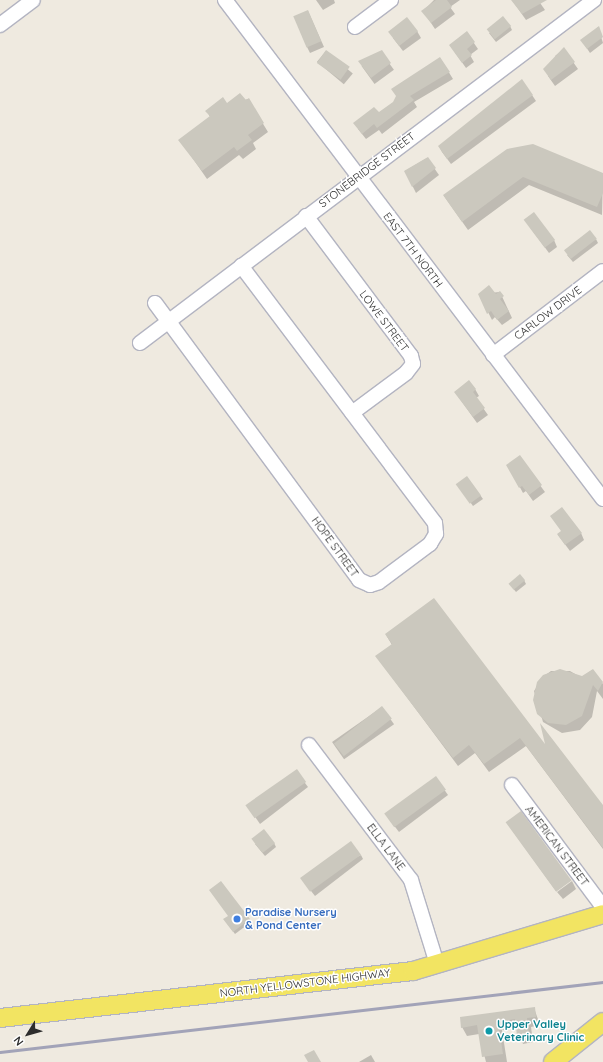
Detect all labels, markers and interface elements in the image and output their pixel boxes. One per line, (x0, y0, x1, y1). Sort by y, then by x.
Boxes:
street label: STONEBRIDGE STREET (316, 130, 418, 210)
street label: EAST 7TH NORTH (380, 210, 446, 290)
street label: CARLOW DRIVE (512, 283, 584, 343)
street label: LOWE STREET (357, 288, 411, 354)
street label: HOPE STREET (309, 514, 361, 580)
street label: AMERICAN STREET (522, 803, 592, 889)
street label: ELLA LANE (364, 821, 408, 873)
place label: Paradise Nursery & Pond Center (245, 906, 337, 932)
marker: Paradise Nursery & Pond Center (232, 914, 242, 924)
street label: NORTH YELLOWSTONE HIGHWAY (219, 966, 391, 1000)
north arrow (8, 1014, 48, 1054)
place label: Upper Valley Veterinary Clinic (497, 1018, 584, 1044)
marker: Upper Valley Veterinary Clinic (484, 1026, 494, 1036)
text: N (10, 1034, 26, 1049)

